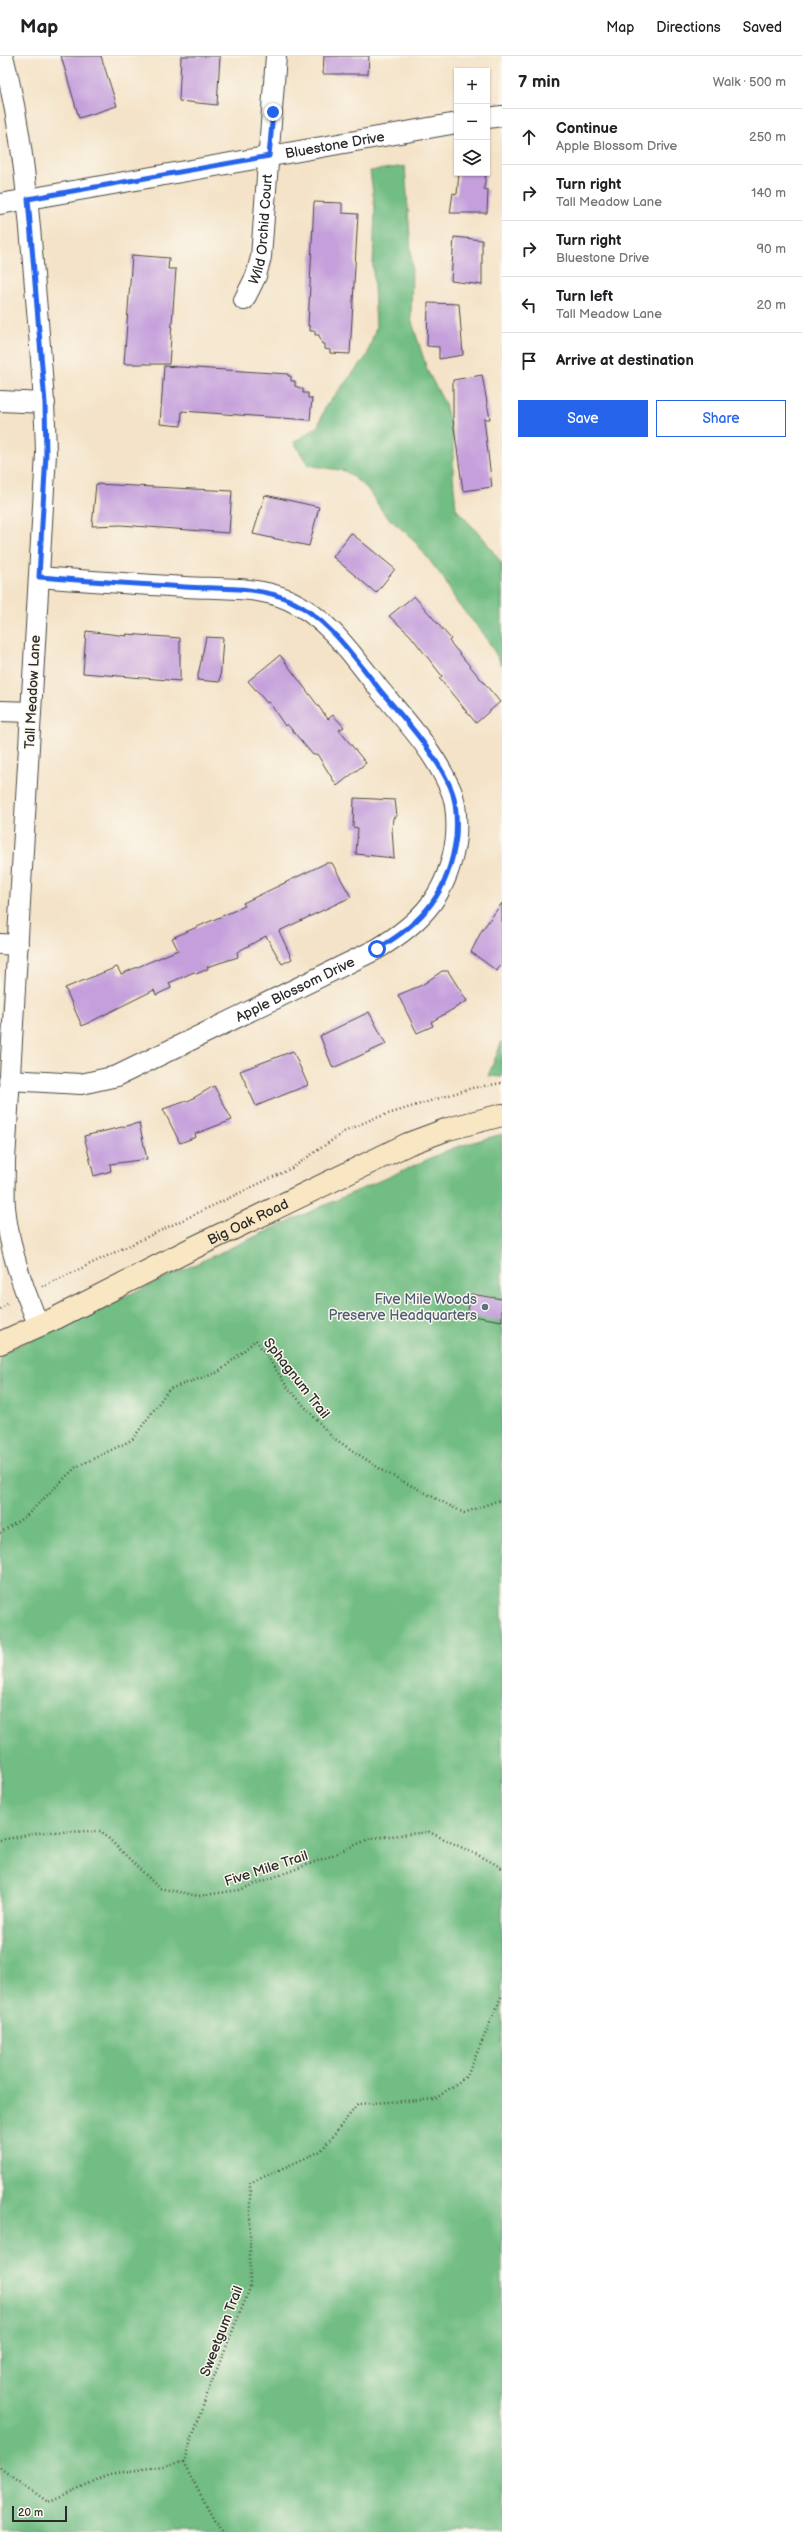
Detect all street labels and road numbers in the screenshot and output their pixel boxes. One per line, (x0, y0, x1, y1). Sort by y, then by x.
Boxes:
street label: Bluestone Drive (284, 128, 386, 162)
street label: Wild Orchid Court (245, 173, 276, 288)
street label: Tall Meadow Lane (21, 635, 44, 749)
street label: Apple Blossom Drive (233, 953, 358, 1026)
street label: Big Oak Road (205, 1195, 291, 1249)
street label: Sphagnum Trail (260, 1335, 333, 1422)
street label: Five Mile Trail (222, 1847, 310, 1890)
street label: Sweetgum Trail (196, 2283, 247, 2379)

